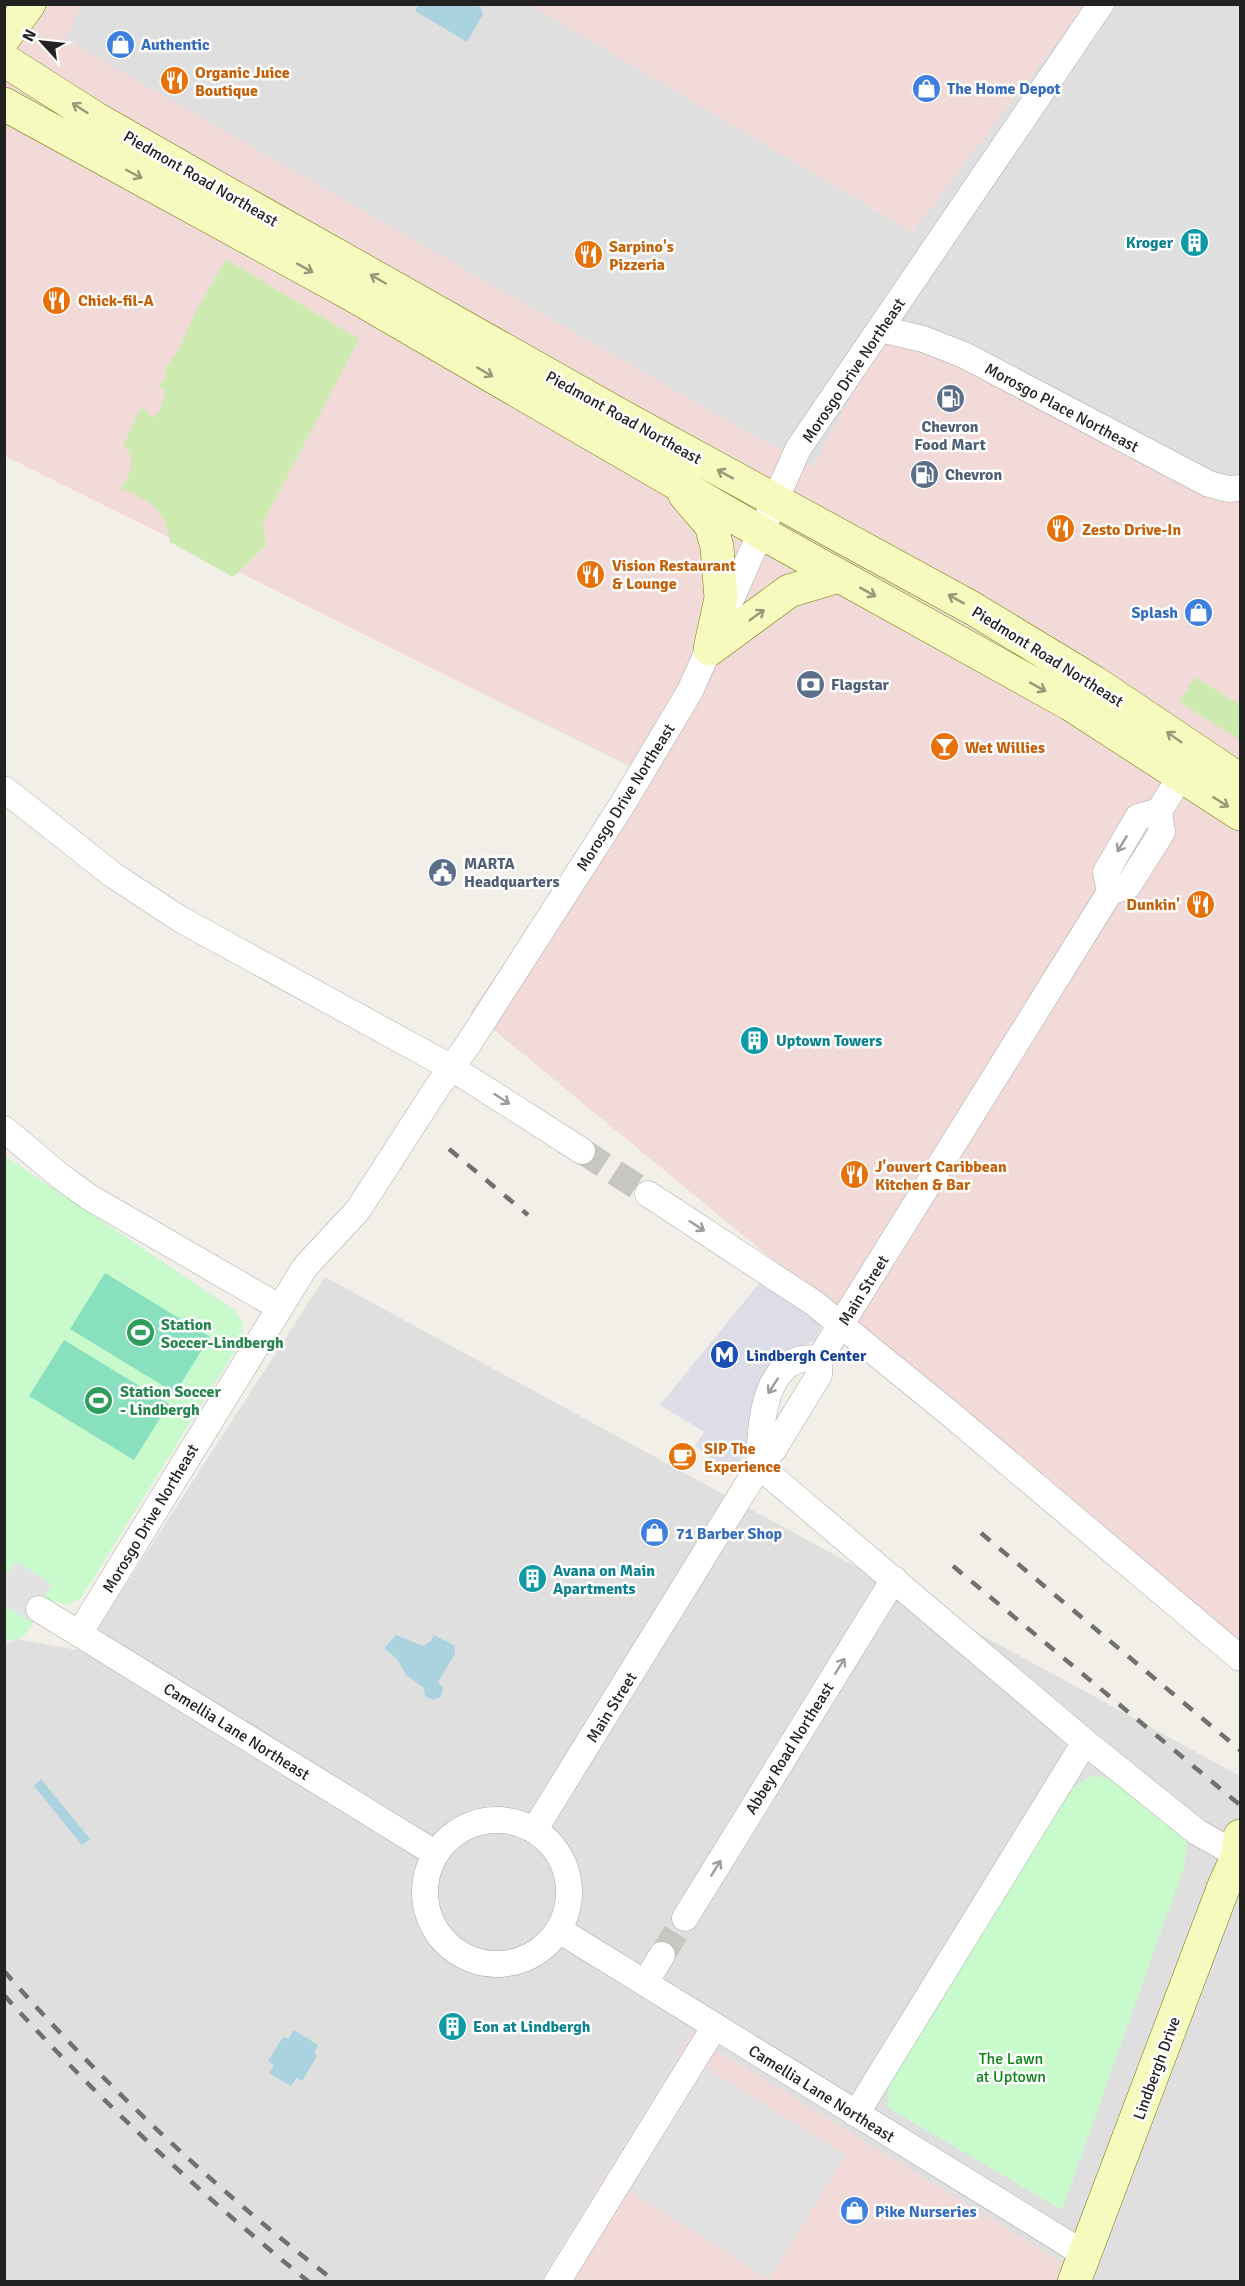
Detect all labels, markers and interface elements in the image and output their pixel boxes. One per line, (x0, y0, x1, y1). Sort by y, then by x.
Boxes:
north arrow (12, 12, 72, 72)
text: N (18, 26, 41, 45)
shop icon: Authentic (104, 28, 136, 60)
place label: Authentic (141, 35, 210, 55)
place label: Organic Juice Boutique (195, 63, 290, 101)
restaurant icon: Organic Juice Boutique (158, 65, 190, 97)
shop icon: The Home Depot (910, 72, 942, 104)
place label: The Home Depot (947, 79, 1061, 99)
one-way arrow (72, 101, 89, 113)
street label: Piedmont Road Northeast (120, 126, 282, 231)
one-way arrow (125, 168, 142, 180)
building icon: Kroger (1178, 226, 1210, 258)
place label: Kroger (1126, 233, 1174, 253)
place label: Sarpino's Pizzeria (609, 237, 674, 275)
restaurant icon: Sarpino's Pizzeria (572, 239, 604, 271)
one-way arrow (296, 262, 313, 274)
one-way arrow (370, 272, 387, 284)
restaurant icon: Chick-fil-A (41, 284, 73, 316)
place label: Chick-fil-A (78, 291, 154, 311)
street label: Morosgo Drive Northeast (798, 294, 910, 447)
street label: Morosgo Place Northeast (981, 359, 1142, 457)
one-way arrow (476, 366, 493, 378)
street label: Piedmont Road Northeast (542, 367, 705, 469)
fuel station icon: Chevron Food Mart (934, 382, 966, 414)
place label: Chevron Food Mart (914, 417, 986, 455)
fuel station icon: Chevron (908, 458, 940, 490)
place label: Chevron (945, 465, 1002, 485)
one-way arrow (717, 467, 734, 479)
restaurant icon: Zesto Drive-In (1045, 513, 1077, 545)
place label: Zesto Drive-In (1082, 520, 1181, 540)
place label: Vision Restaurant & Lounge (612, 556, 736, 594)
restaurant icon: Vision Restaurant & Lounge (575, 558, 607, 590)
one-way arrow (859, 586, 876, 598)
one-way arrow (948, 593, 965, 605)
shop icon: Splash (1183, 596, 1215, 628)
street label: Piedmont Road Northeast (968, 602, 1127, 712)
place label: Splash (1131, 603, 1178, 623)
one-way arrow (748, 608, 764, 621)
bank icon: Flagstar (794, 668, 826, 700)
place label: Flagstar (831, 675, 890, 695)
one-way arrow (1029, 682, 1047, 693)
street label: Morosgo Drive Northeast (572, 720, 680, 875)
bar icon: Wet Willies (928, 731, 960, 763)
one-way arrow (1166, 731, 1182, 743)
place label: Wet Willies (965, 738, 1045, 758)
one-way arrow (1212, 796, 1229, 808)
one-way arrow (1116, 835, 1128, 852)
place label: MARTA Headquarters (464, 854, 560, 892)
public building icon: MARTA Headquarters (427, 856, 459, 888)
restaurant icon: Dunkin' (1185, 888, 1217, 920)
place label: Dunkin' (1126, 895, 1180, 915)
building icon: Uptown Towers (739, 1024, 771, 1056)
place label: Uptown Towers (776, 1031, 882, 1051)
one-way arrow (493, 1093, 509, 1105)
place label: J'ouvert Caribbean Kitchen & Bar (875, 1157, 1007, 1195)
restaurant icon: J'ouvert Caribbean Kitchen & Bar (838, 1159, 870, 1191)
one-way arrow (688, 1219, 705, 1232)
street label: Main Street (834, 1251, 894, 1329)
place label: Station Soccer-Lindbergh (161, 1315, 284, 1353)
sports icon: Station Soccer-Lindbergh (124, 1317, 156, 1349)
metro station icon: Lindbergh Center (709, 1339, 741, 1371)
place label: Lindbergh Center (746, 1346, 867, 1366)
one-way arrow (767, 1377, 779, 1394)
place label: Station Soccer - Lindbergh (120, 1382, 222, 1420)
sports icon: Station Soccer - Lindbergh (83, 1384, 115, 1416)
place label: SIP The Experience (704, 1439, 781, 1477)
street label: Morosgo Drive Northeast (98, 1440, 203, 1597)
cafe icon: SIP The Experience (667, 1441, 699, 1473)
shop icon: 71 Barber Shop (639, 1517, 671, 1549)
place label: 71 Barber Shop (676, 1524, 783, 1544)
place label: Avana on Main Apartments (553, 1561, 655, 1599)
building icon: Avana on Main Apartments (516, 1563, 548, 1595)
one-way arrow (834, 1658, 846, 1675)
street label: Main Street (582, 1668, 642, 1746)
street label: Camellia Lane Northeast (160, 1679, 314, 1785)
street label: Abbey Road Northeast (741, 1679, 839, 1818)
one-way arrow (710, 1860, 722, 1877)
building icon: Eon at Lindbergh (436, 2010, 468, 2042)
street label: Lindbergh Drive (1129, 2014, 1185, 2123)
place label: Eon at Lindbergh (473, 2017, 591, 2037)
street label: Camellia Lane Northeast (745, 2041, 899, 2147)
park label: The Lawn at Uptown (976, 2049, 1046, 2087)
shop icon: Pike Nurseries (838, 2195, 870, 2227)
place label: Pike Nurseries (875, 2202, 977, 2222)

